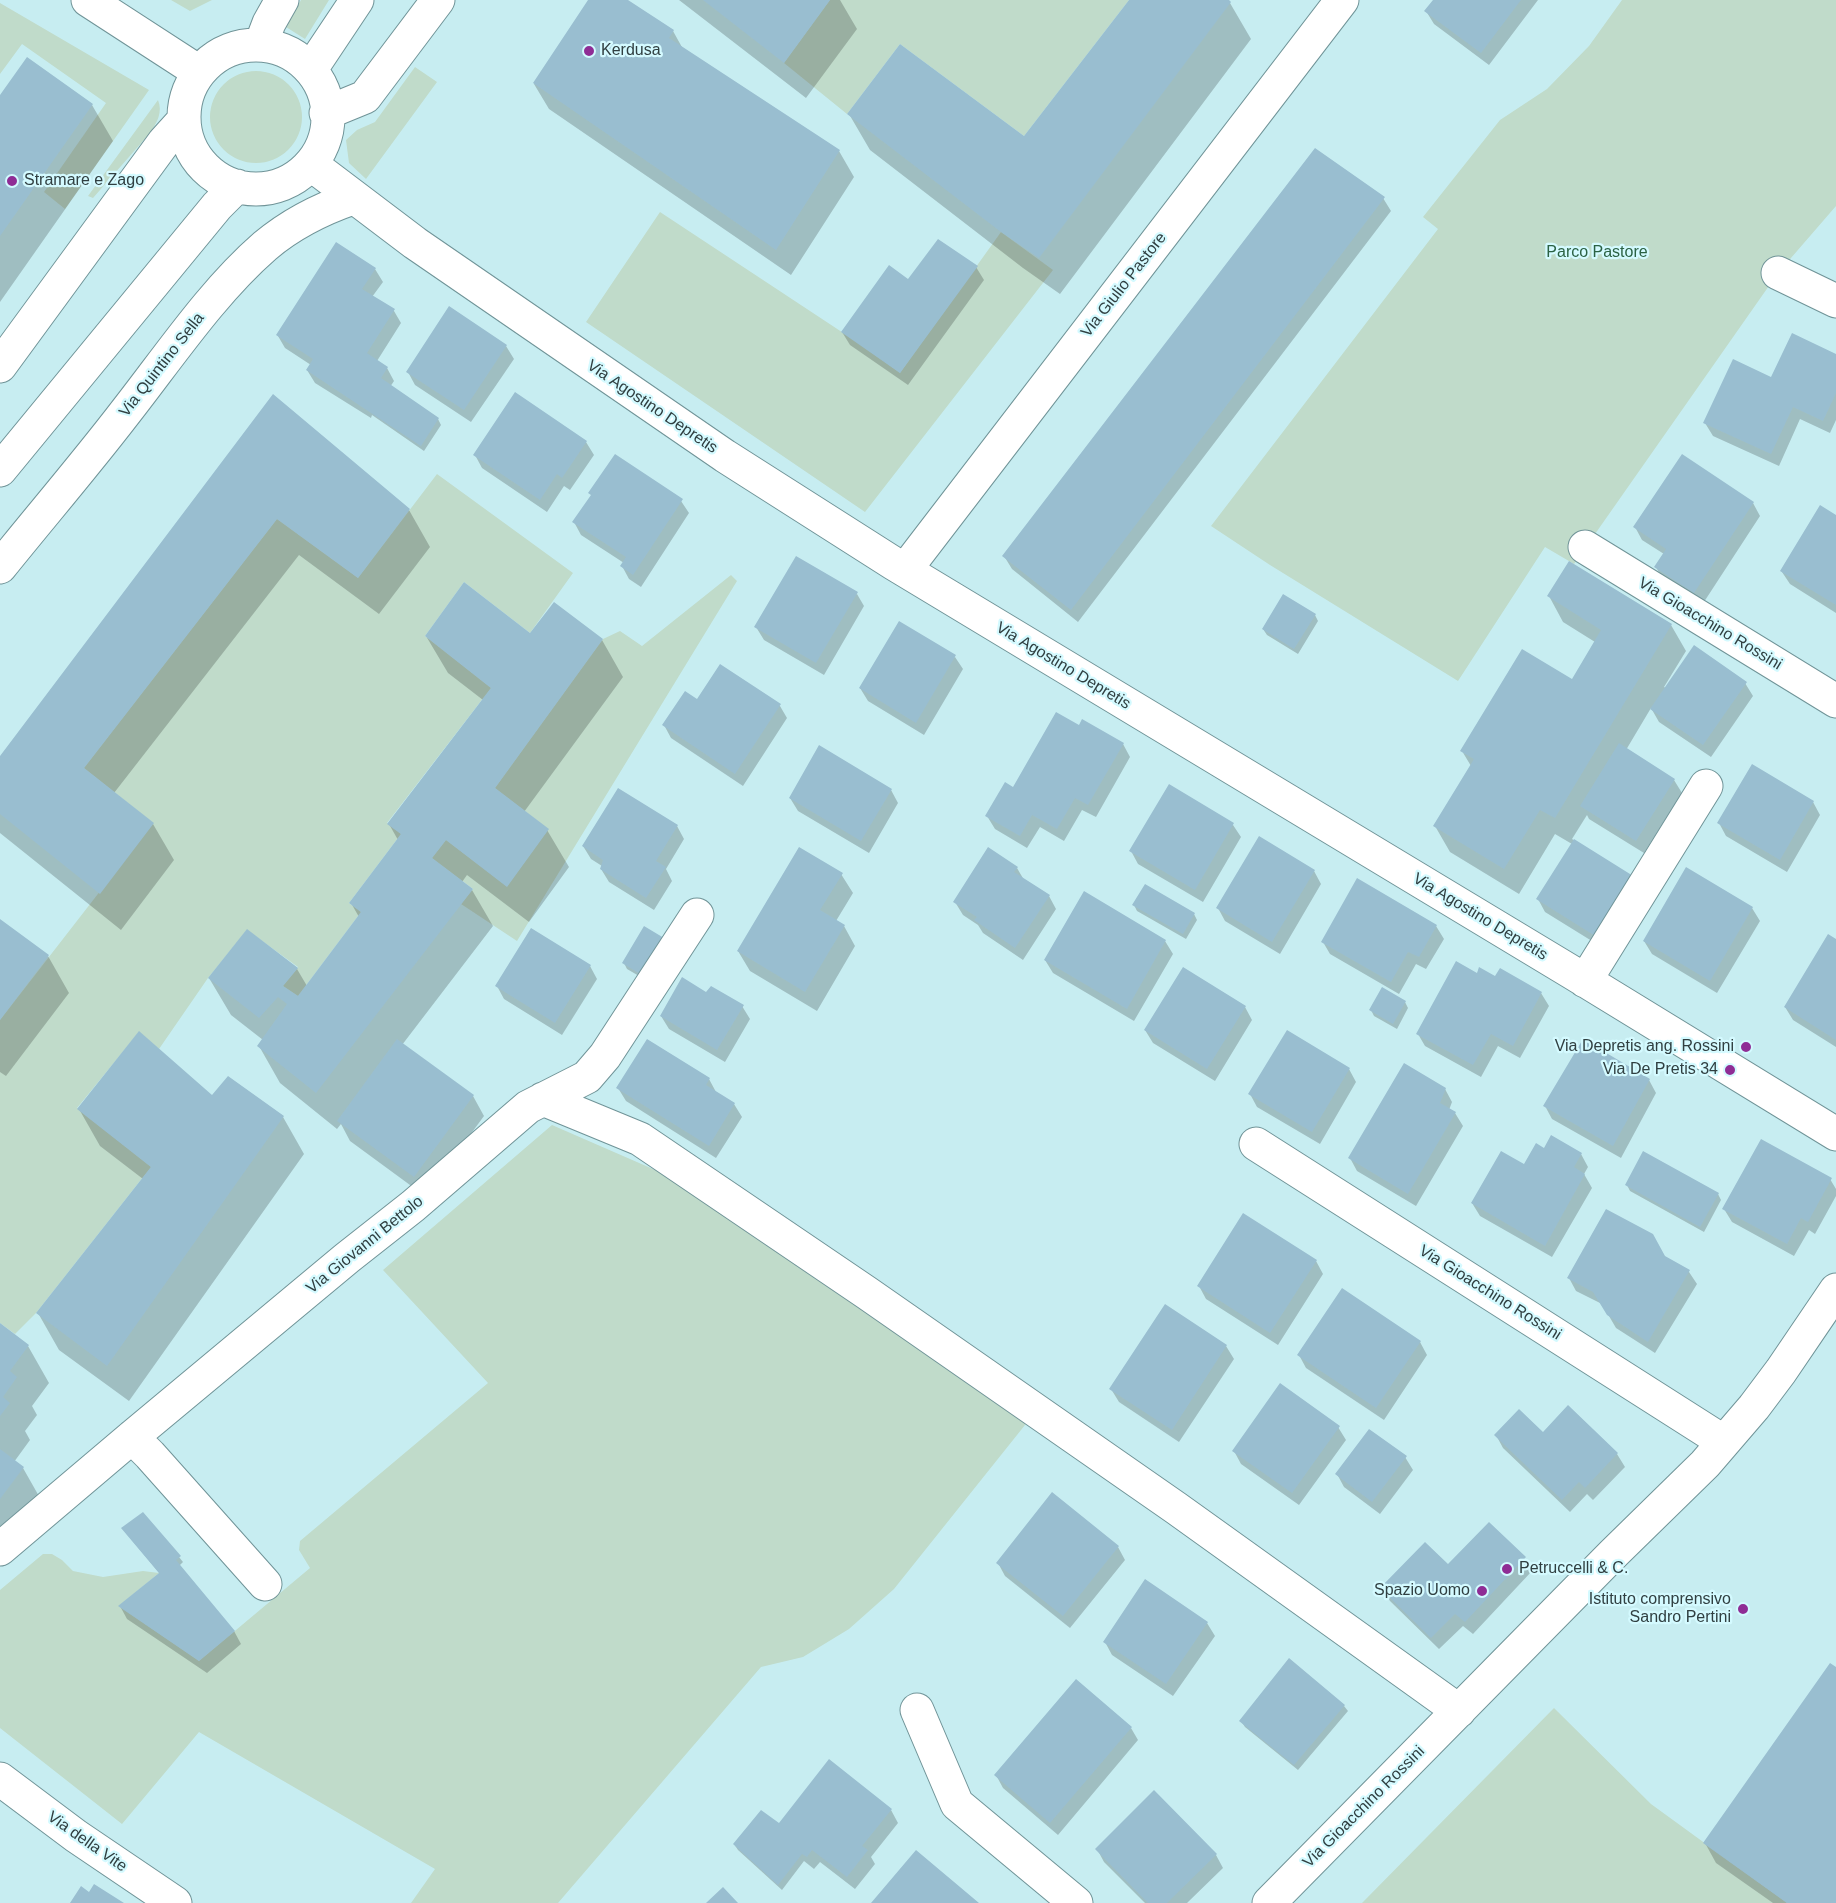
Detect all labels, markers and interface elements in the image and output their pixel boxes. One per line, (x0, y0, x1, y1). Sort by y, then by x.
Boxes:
place label: Kerdusa (601, 41, 661, 61)
marker: Kerdusa (582, 44, 596, 58)
place label: Stramare e Zago (24, 171, 144, 191)
marker: Stramare e Zago (5, 174, 19, 188)
street label: Via Giulio Pastore (1077, 229, 1171, 341)
park label: Parco Pastore (1546, 243, 1648, 263)
street label: Via Quintino Sella (115, 309, 209, 421)
street label: Via Agostino Depretis (583, 356, 721, 458)
street label: Via Gioacchino Rossini (1635, 573, 1785, 675)
street label: Via Agostino Depretis (992, 618, 1134, 714)
street label: Via Agostino Depretis (1409, 869, 1551, 965)
place label: Via Depretis ang. Rossini (1555, 1037, 1734, 1057)
marker: Via Depretis ang. Rossini (1739, 1040, 1753, 1054)
place label: Via De Pretis 34 (1603, 1060, 1718, 1080)
marker: Via De Pretis 34 (1723, 1063, 1737, 1077)
street label: Via Giovanni Bettolo (303, 1192, 427, 1298)
street label: Via Gioacchino Rossini (1415, 1241, 1565, 1345)
place label: Petruccelli & C. (1519, 1559, 1628, 1579)
marker: Petruccelli & C. (1500, 1562, 1514, 1576)
place label: Spazio Uomo (1374, 1581, 1470, 1601)
marker: Spazio Uomo (1475, 1584, 1489, 1598)
place label: Istituto comprensivo Sandro Pertini (1589, 1590, 1731, 1628)
marker: Istituto comprensivo Sandro Pertini (1736, 1602, 1750, 1616)
street label: Via Gioacchino Rossini (1299, 1742, 1429, 1872)
street label: Via della Vite (43, 1808, 131, 1876)

